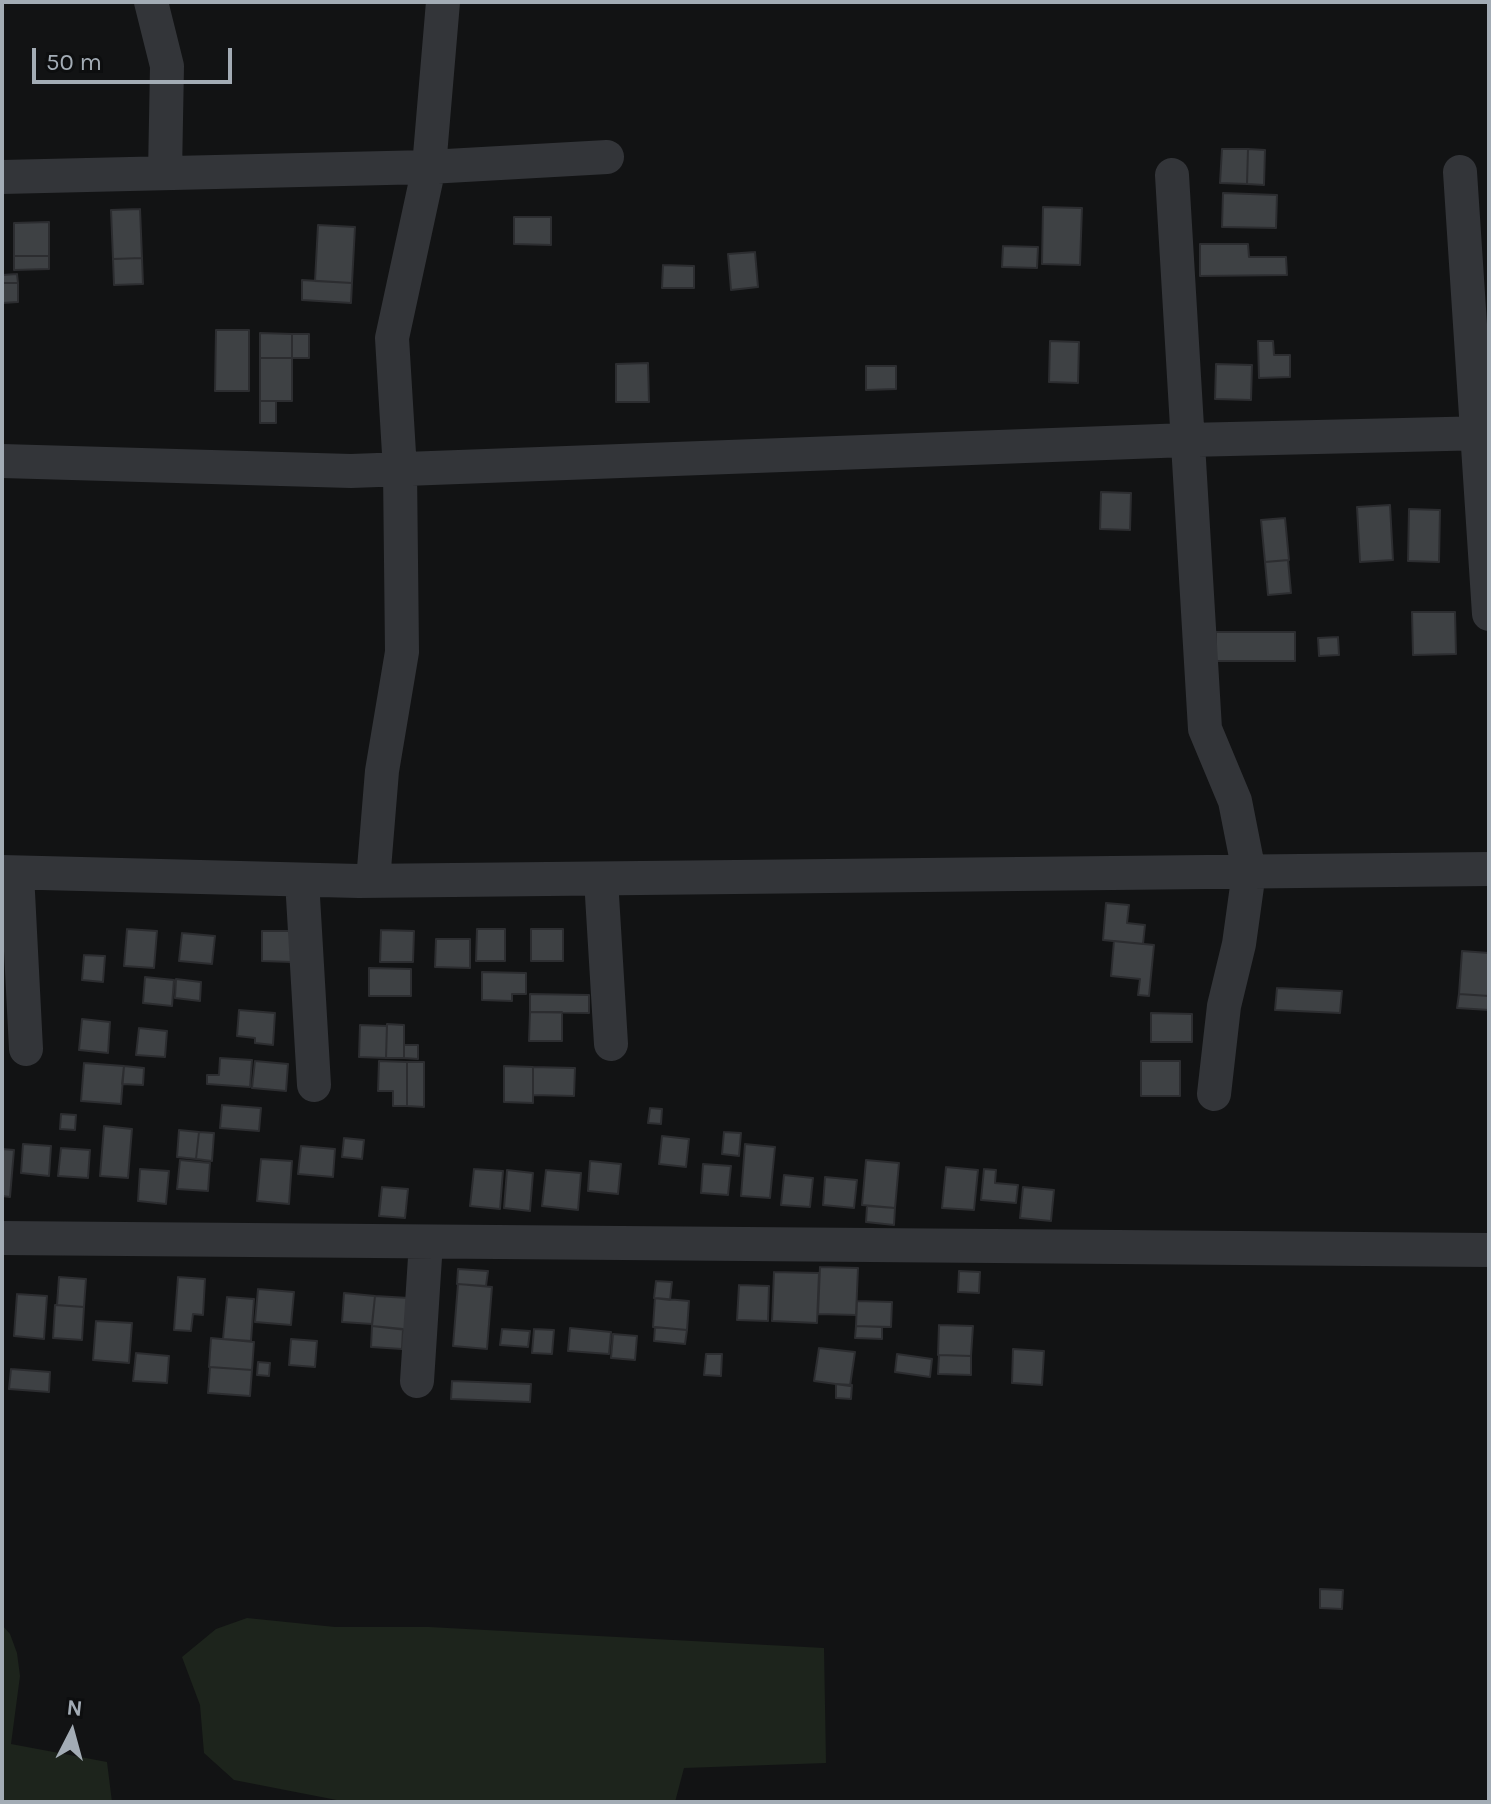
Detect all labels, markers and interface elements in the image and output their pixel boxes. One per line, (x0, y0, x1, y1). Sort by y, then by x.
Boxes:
scale bar (36, 32, 236, 82)
text: 50 m (46, 48, 102, 76)
north arrow (32, 1692, 112, 1772)
text: N (65, 1694, 84, 1722)

